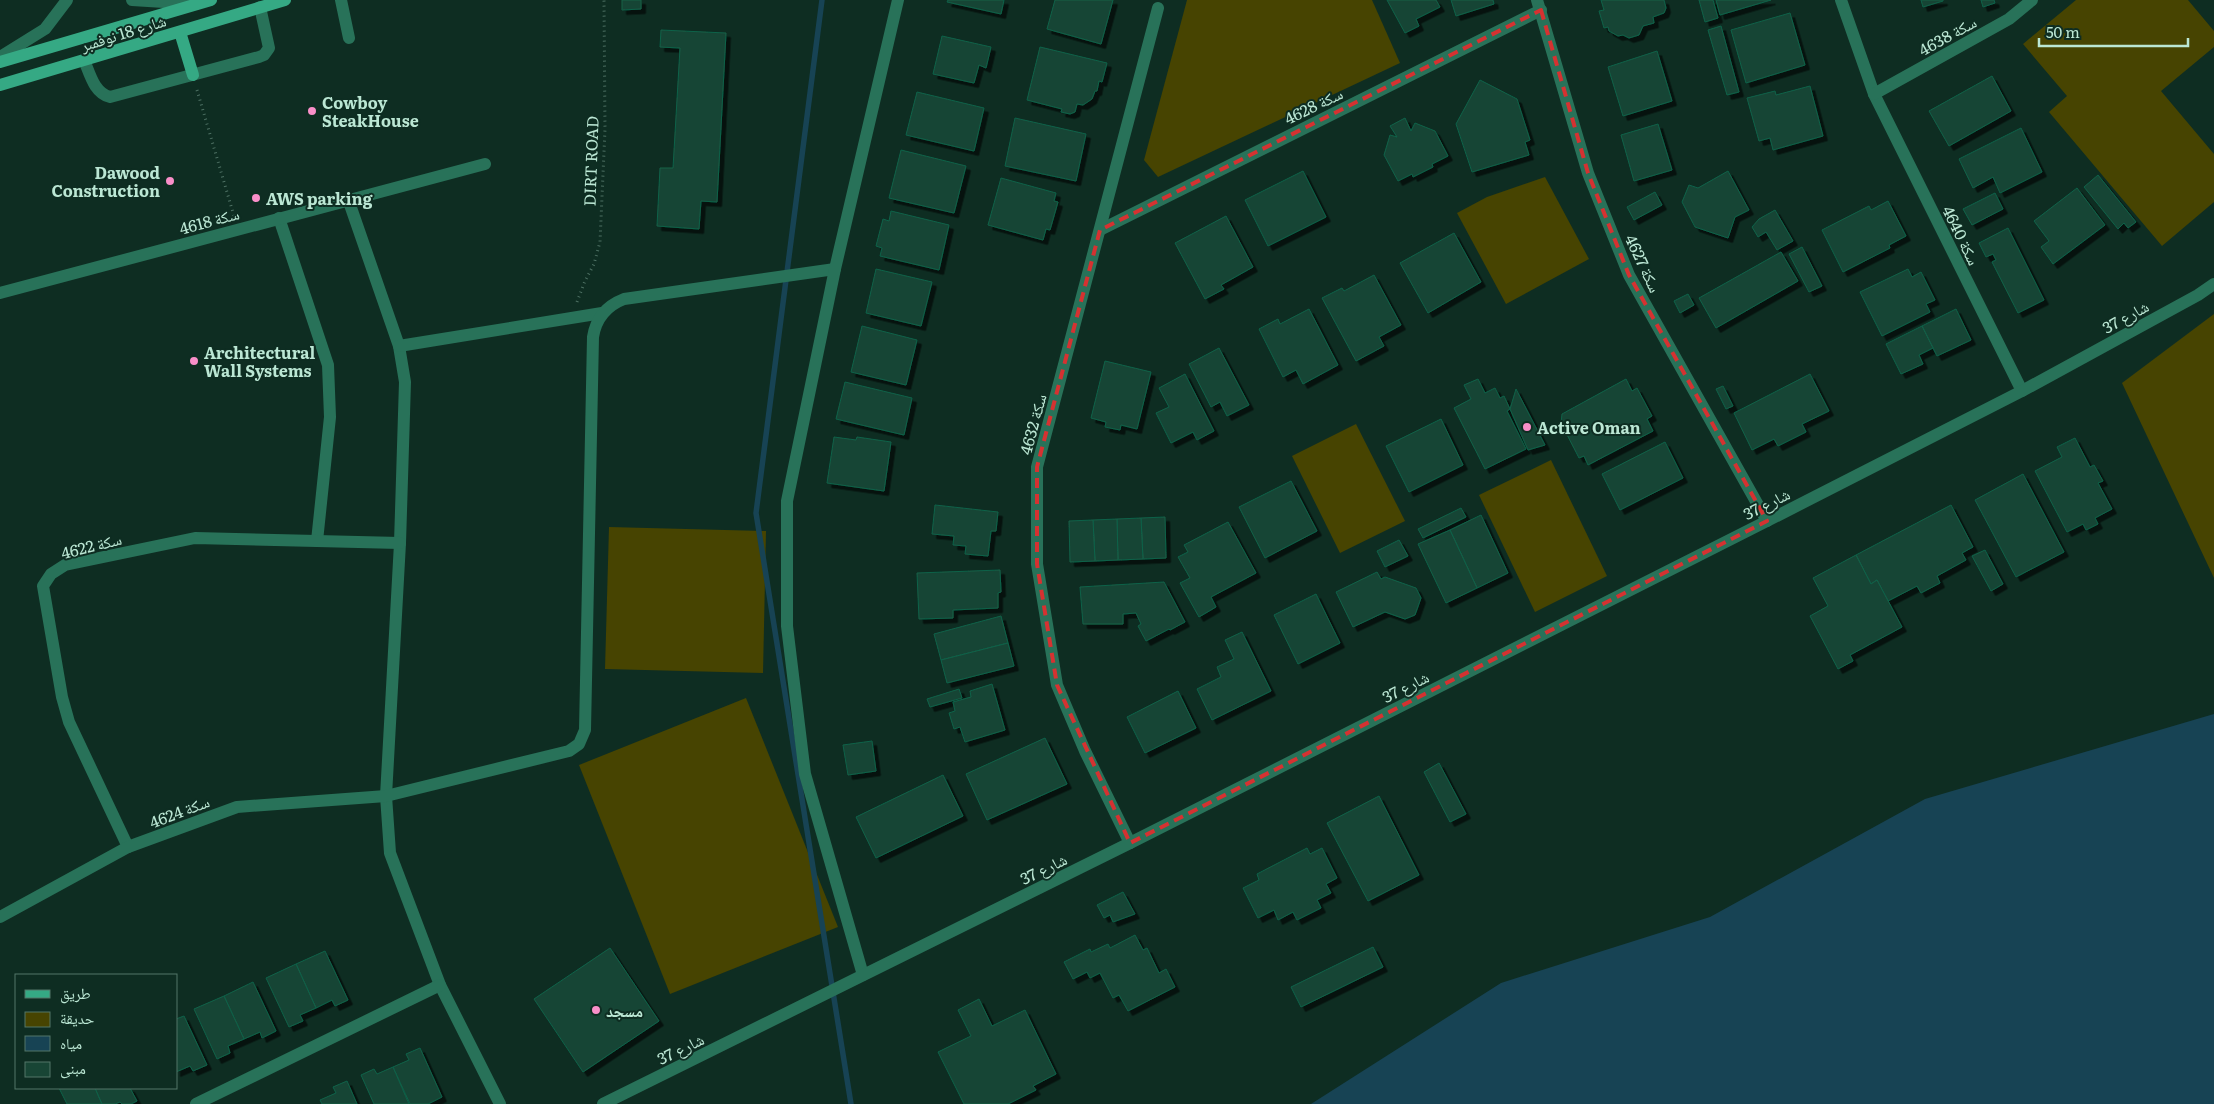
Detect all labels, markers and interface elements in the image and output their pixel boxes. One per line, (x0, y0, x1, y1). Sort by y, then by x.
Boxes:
street label: شارع 18 نوفمبر (76, 8, 169, 57)
street label: سكة 4638 (1914, 9, 1980, 61)
scale bar (2039, 15, 2188, 47)
text: 50 m (2046, 20, 2080, 43)
street label: سكة 4628 (1280, 80, 1346, 130)
place label: Cowboy SteakHouse (322, 90, 419, 132)
marker: Cowboy SteakHouse (306, 105, 318, 117)
street label: DIRT ROAD (576, 115, 604, 207)
place label: Dawood Construction (51, 160, 160, 202)
marker: Dawood Construction (164, 175, 176, 187)
place label: AWS parking (266, 186, 373, 210)
marker: AWS parking (250, 192, 262, 204)
street label: سكة 4618 (176, 201, 242, 239)
street label: سكة 4640 (1937, 201, 1987, 269)
street label: سكة 4627 (1620, 230, 1668, 296)
street label: شارع 37 (2097, 293, 2153, 339)
place label: Architectural Wall Systems (204, 340, 316, 382)
marker: Architectural Wall Systems (188, 355, 200, 367)
street label: سكة 4632 (1012, 391, 1052, 457)
place label: Active Oman (1537, 415, 1641, 439)
marker: Active Oman (1521, 421, 1533, 433)
street label: شارع 37 (1738, 481, 1794, 525)
street label: سكة 4622 (58, 526, 124, 564)
street label: شارع 37 (1377, 664, 1433, 708)
street label: سكة 4624 (145, 789, 213, 833)
street label: شارع 37 (1015, 846, 1071, 890)
legend (15, 974, 178, 1089)
text: طريق (60, 981, 91, 1004)
place label: مسجد (606, 998, 643, 1022)
marker: مسجد (590, 1004, 602, 1016)
text: حديقة (60, 1006, 95, 1029)
street label: شارع 37 (652, 1026, 708, 1070)
text: مياه (60, 1031, 82, 1054)
text: مبنى (60, 1056, 86, 1079)

